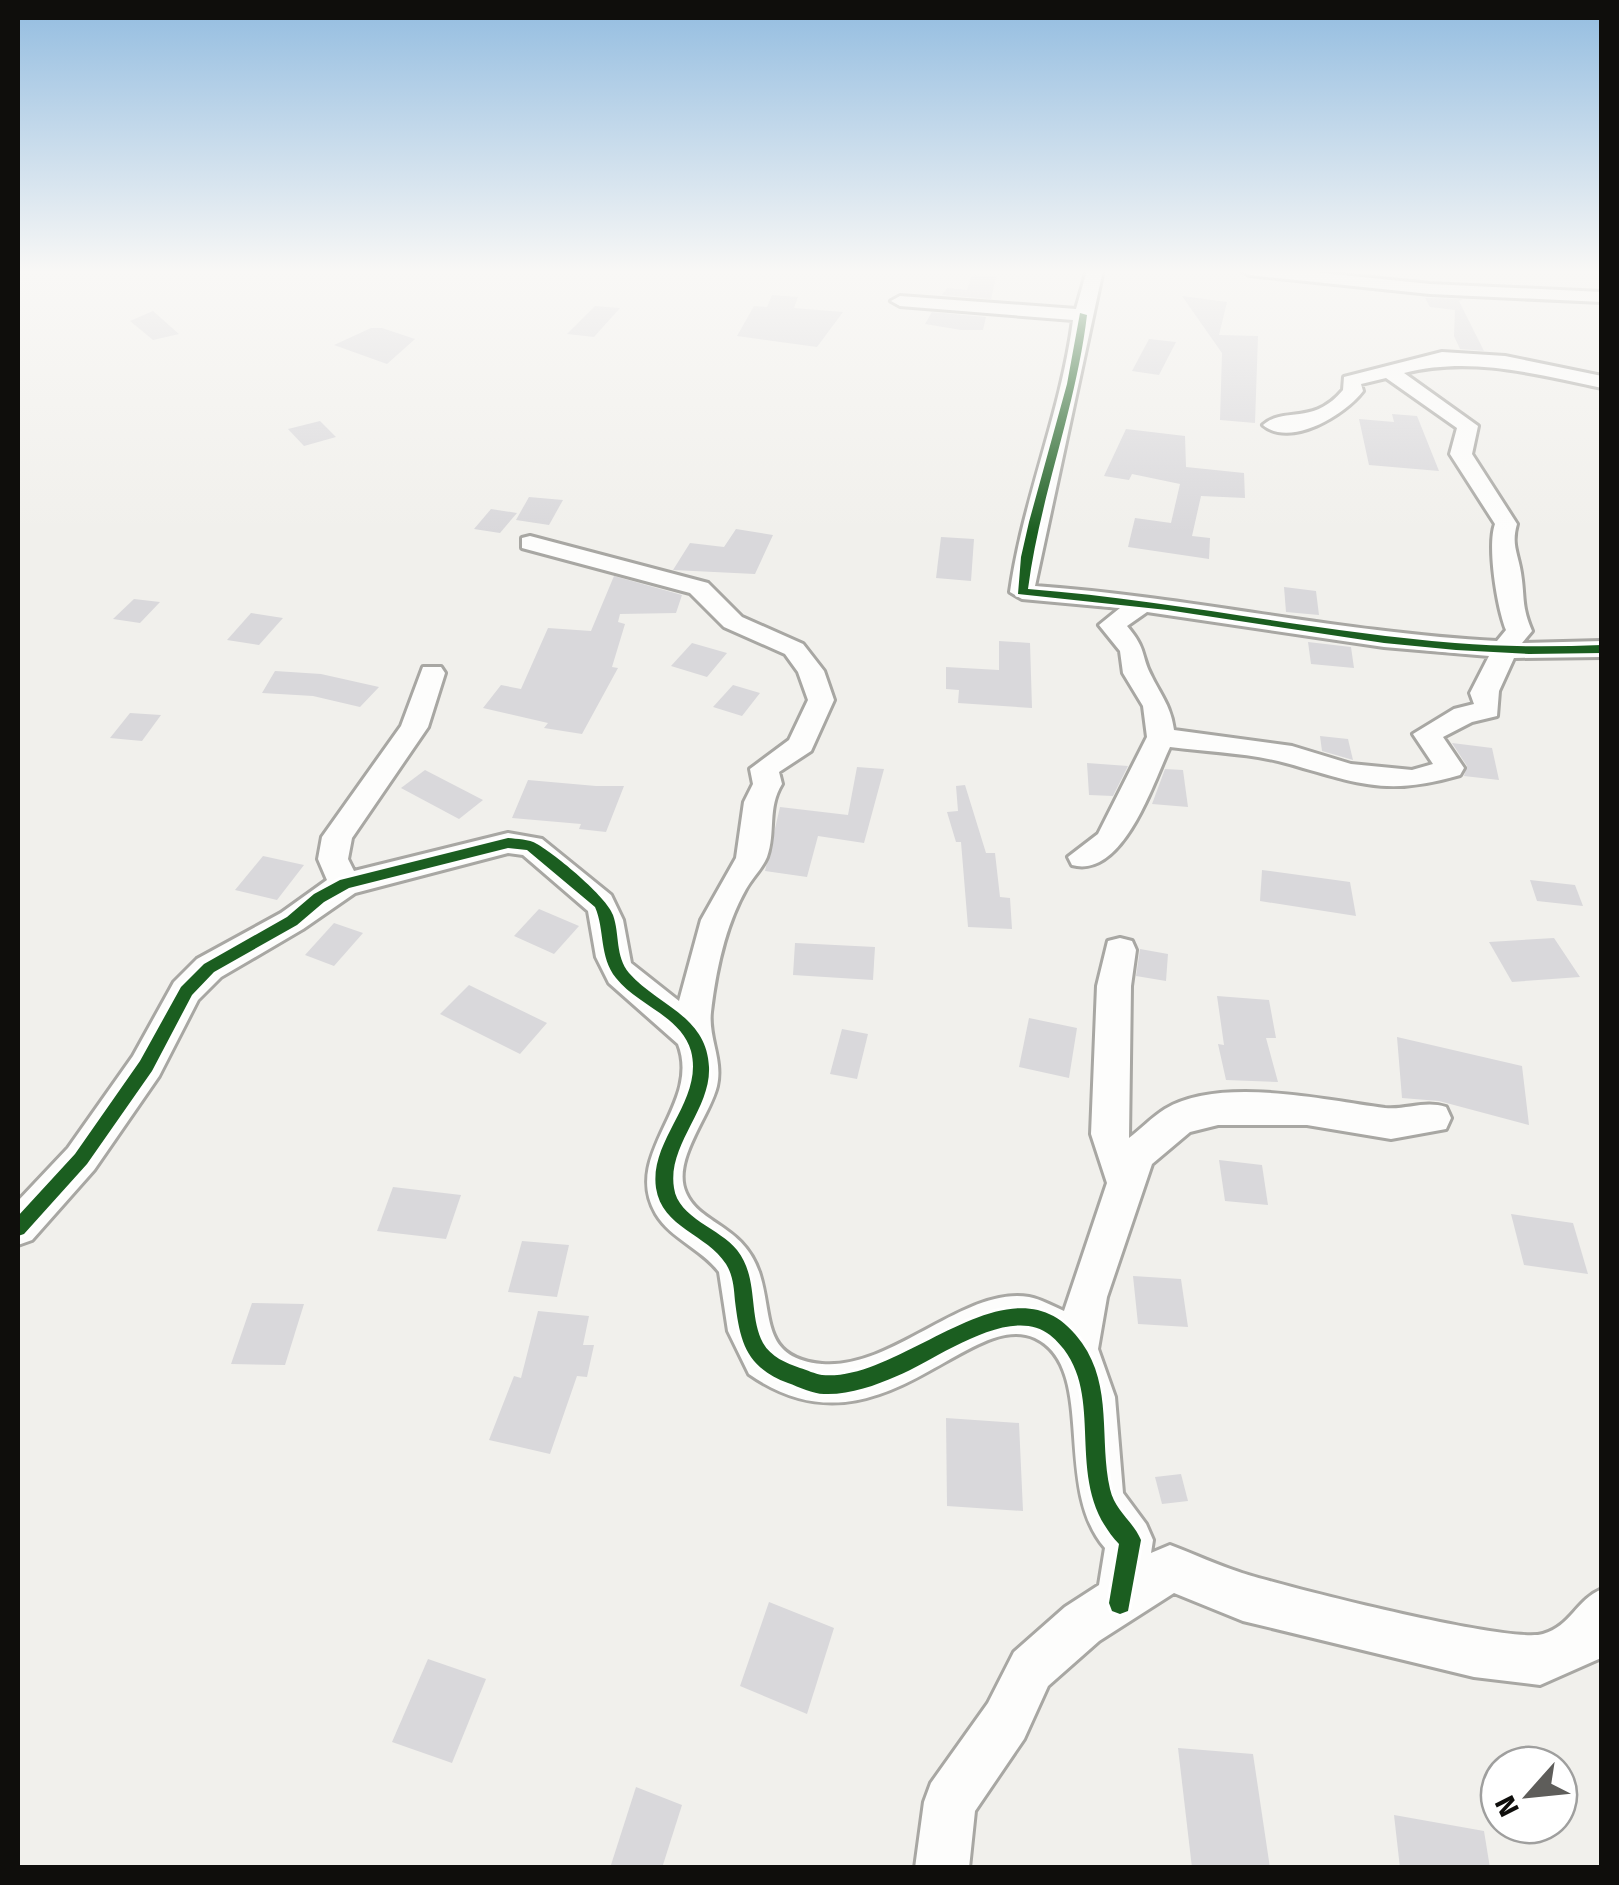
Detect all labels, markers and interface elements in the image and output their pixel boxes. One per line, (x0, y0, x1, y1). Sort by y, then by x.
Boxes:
north arrow (1479, 1745, 1579, 1845)
text: N (1488, 1790, 1526, 1822)

